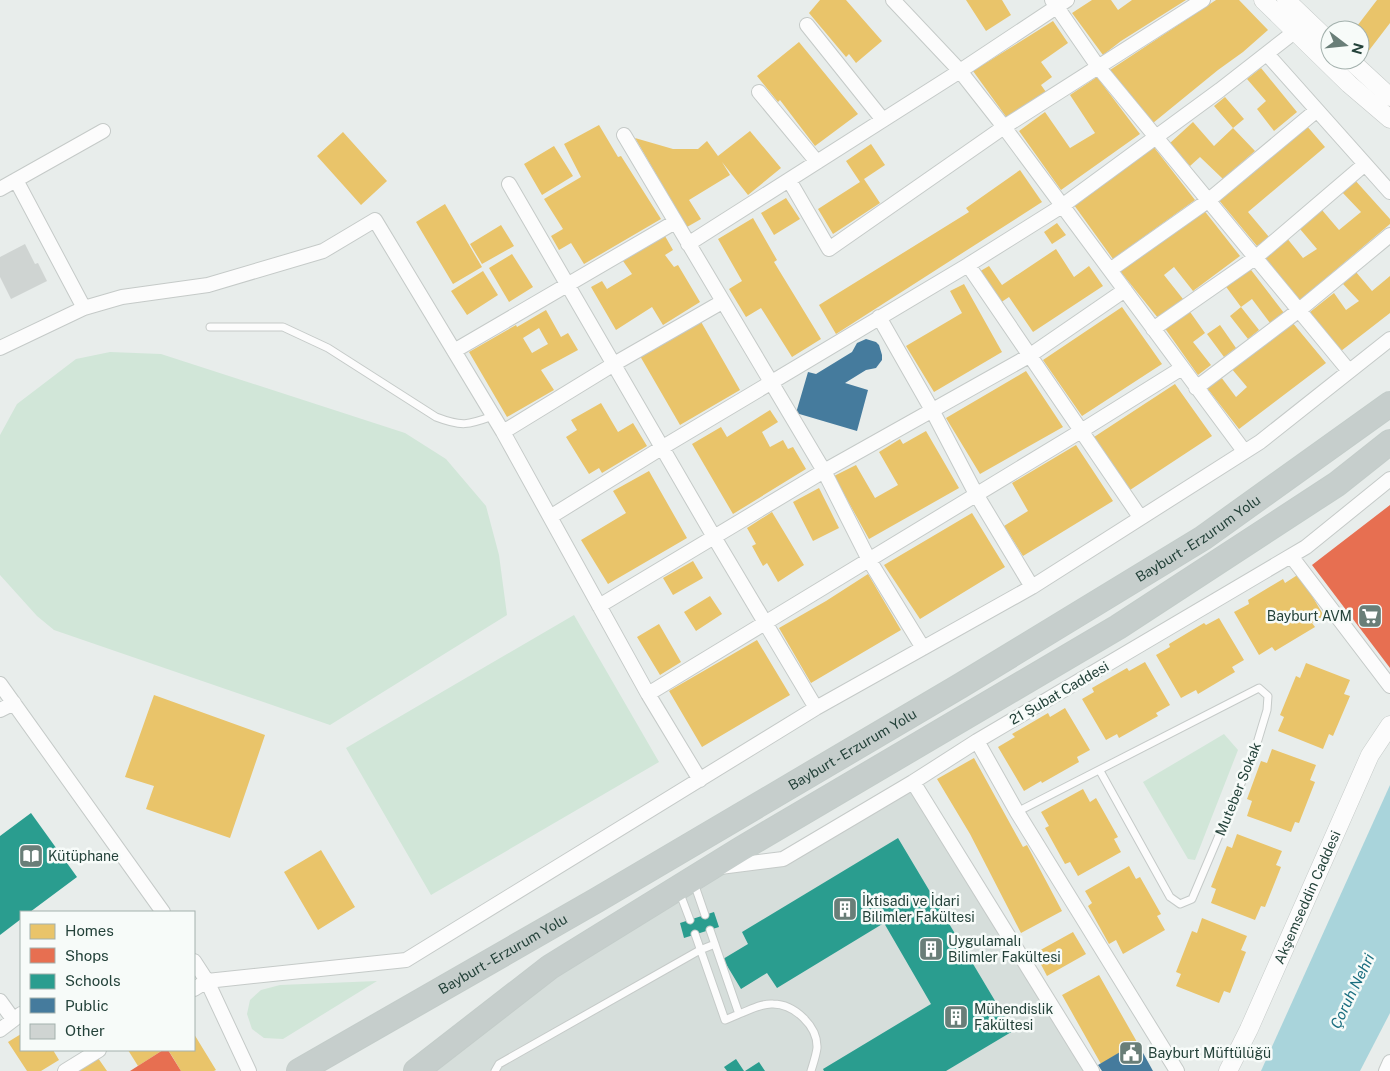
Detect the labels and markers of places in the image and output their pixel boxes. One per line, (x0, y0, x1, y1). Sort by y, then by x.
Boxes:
supermarket icon: Bayburt AVM (1357, 603, 1383, 629)
place label: Bayburt AVM (1267, 608, 1352, 624)
library icon: Kütüphane (18, 843, 44, 869)
place label: Kütüphane (48, 848, 119, 864)
place label: İktisadi ve İdari Bilimler Fakültesi (862, 891, 975, 925)
building icon: İktisadi ve İdari Bilimler Fakültesi (832, 896, 858, 922)
place label: Uygulamalı Bilimler Fakültesi (948, 933, 1061, 965)
building icon: Uygulamalı Bilimler Fakültesi (918, 936, 944, 962)
place label: Mühendislik Fakültesi (974, 1001, 1053, 1033)
building icon: Mühendislik Fakültesi (943, 1004, 969, 1030)
public building icon: Bayburt Müftülüğü (1118, 1040, 1144, 1066)
place label: Bayburt Müftülüğü (1148, 1045, 1271, 1061)

